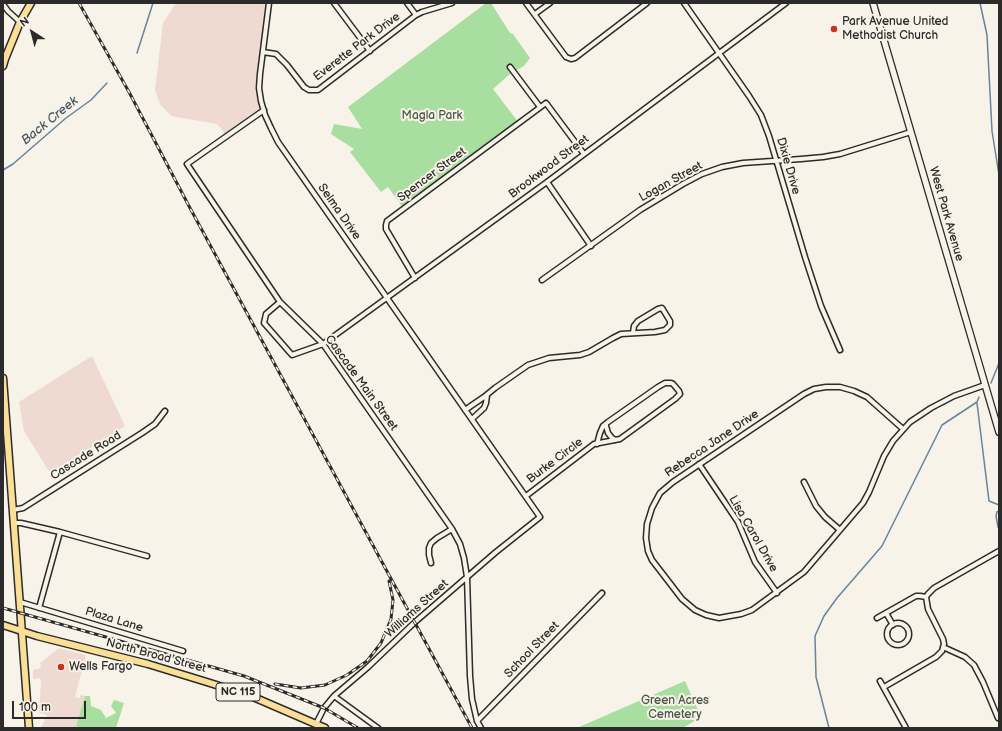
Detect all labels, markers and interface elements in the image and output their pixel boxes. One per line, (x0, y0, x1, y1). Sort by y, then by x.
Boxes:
street label: Everette Park Drive (311, 10, 403, 84)
north arrow (12, 12, 52, 52)
text: N (17, 14, 32, 30)
place label: Park Avenue United Methodist Church (842, 15, 948, 43)
marker: Park Avenue United Methodist Church (829, 24, 839, 34)
water label: Back Creek (19, 93, 81, 149)
park label: Magla Park (402, 109, 462, 123)
street label: Brookwood Street (506, 132, 592, 202)
street label: Dixie Drive (773, 136, 803, 196)
street label: Spencer Street (395, 145, 469, 205)
street label: Logan Street (637, 159, 705, 205)
street label: West Park Avenue (926, 165, 966, 263)
street label: Selma Drive (314, 181, 364, 243)
street label: Cascade Main Street (321, 332, 401, 434)
street label: Rebecca Jane Drive (662, 407, 762, 481)
street label: Cascade Road (48, 429, 124, 483)
street label: Burke Circle (524, 435, 586, 487)
street label: Lisa Carol Drive (725, 493, 781, 575)
street label: Williams Street (382, 577, 452, 641)
street label: Plaza Lane (83, 604, 145, 636)
street label: School Street (502, 619, 562, 681)
street label: North Broad Street (104, 636, 208, 676)
place label: Wells Fargo (69, 660, 132, 674)
marker: Wells Fargo (56, 662, 66, 672)
road number: NC 115 (216, 683, 260, 701)
scale bar (14, 693, 88, 719)
park label: Green Acres Cemetery (641, 694, 709, 722)
text: 100 m (19, 700, 51, 715)

